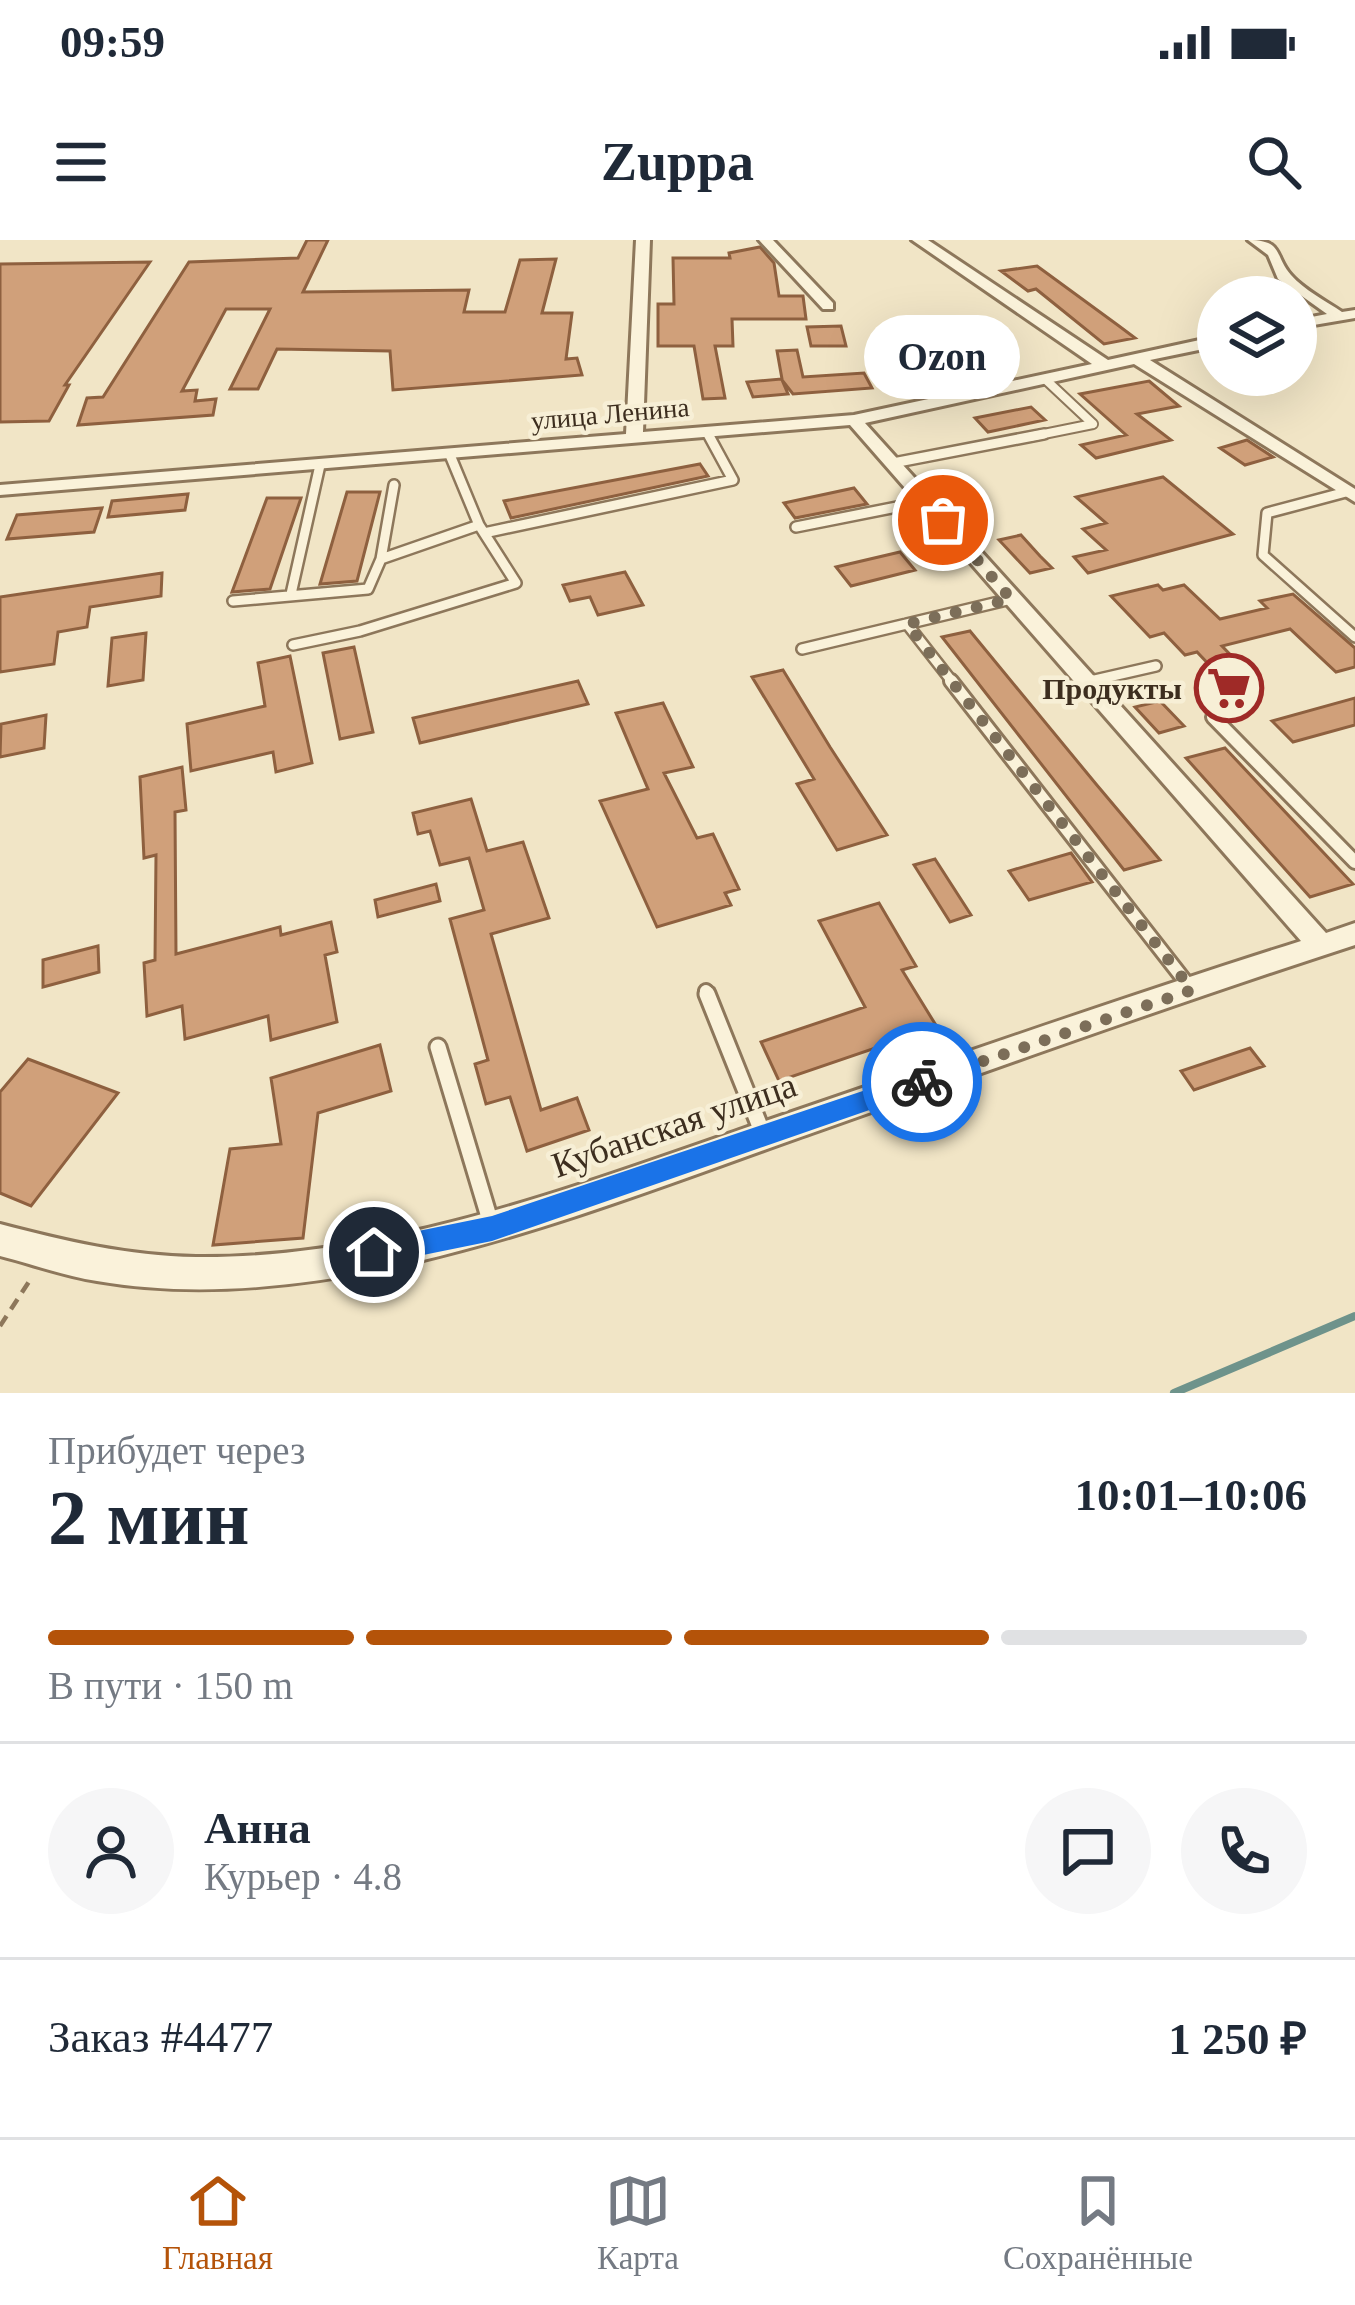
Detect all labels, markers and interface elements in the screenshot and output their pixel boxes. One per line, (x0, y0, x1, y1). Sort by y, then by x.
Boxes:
text: 09:59 (60, 17, 165, 67)
icon: menu (48, 129, 114, 195)
icon: search (1241, 129, 1307, 195)
text: Zuppa (601, 132, 754, 192)
map controls (1197, 276, 1317, 396)
button: layers (1197, 276, 1317, 396)
callout: Ozon (865, 316, 1021, 400)
text: Ozon (898, 335, 986, 378)
street label: улица Ленина (530, 392, 690, 436)
pin (892, 469, 994, 571)
icon: bag (910, 487, 976, 553)
supermarket icon: Продукты (1194, 653, 1264, 723)
place label: Продукты (1042, 672, 1182, 705)
courier (862, 1022, 982, 1142)
icon: bike (889, 1049, 955, 1115)
street label: Кубанская улица (547, 1064, 801, 1186)
pin (323, 1201, 425, 1303)
icon: home (341, 1219, 407, 1285)
text: Прибудет через (48, 1429, 306, 1472)
text: 10:01–10:06 (1075, 1470, 1307, 1520)
text: 2 мин (48, 1474, 250, 1561)
text: В пути · 150 m (48, 1664, 293, 1707)
button: person (48, 1788, 174, 1914)
button: chat (1025, 1788, 1151, 1914)
button: phone (1181, 1788, 1307, 1914)
text: Анна (204, 1803, 311, 1853)
text: Курьер · 4.8 (204, 1855, 402, 1898)
text: Заказ #4477 (48, 2012, 273, 2062)
text: 1 250 ₽ (1168, 2014, 1307, 2064)
tab: Главная (162, 2168, 273, 2277)
tab: Карта (597, 2168, 679, 2277)
tab: Сохранённые (1003, 2168, 1193, 2277)

